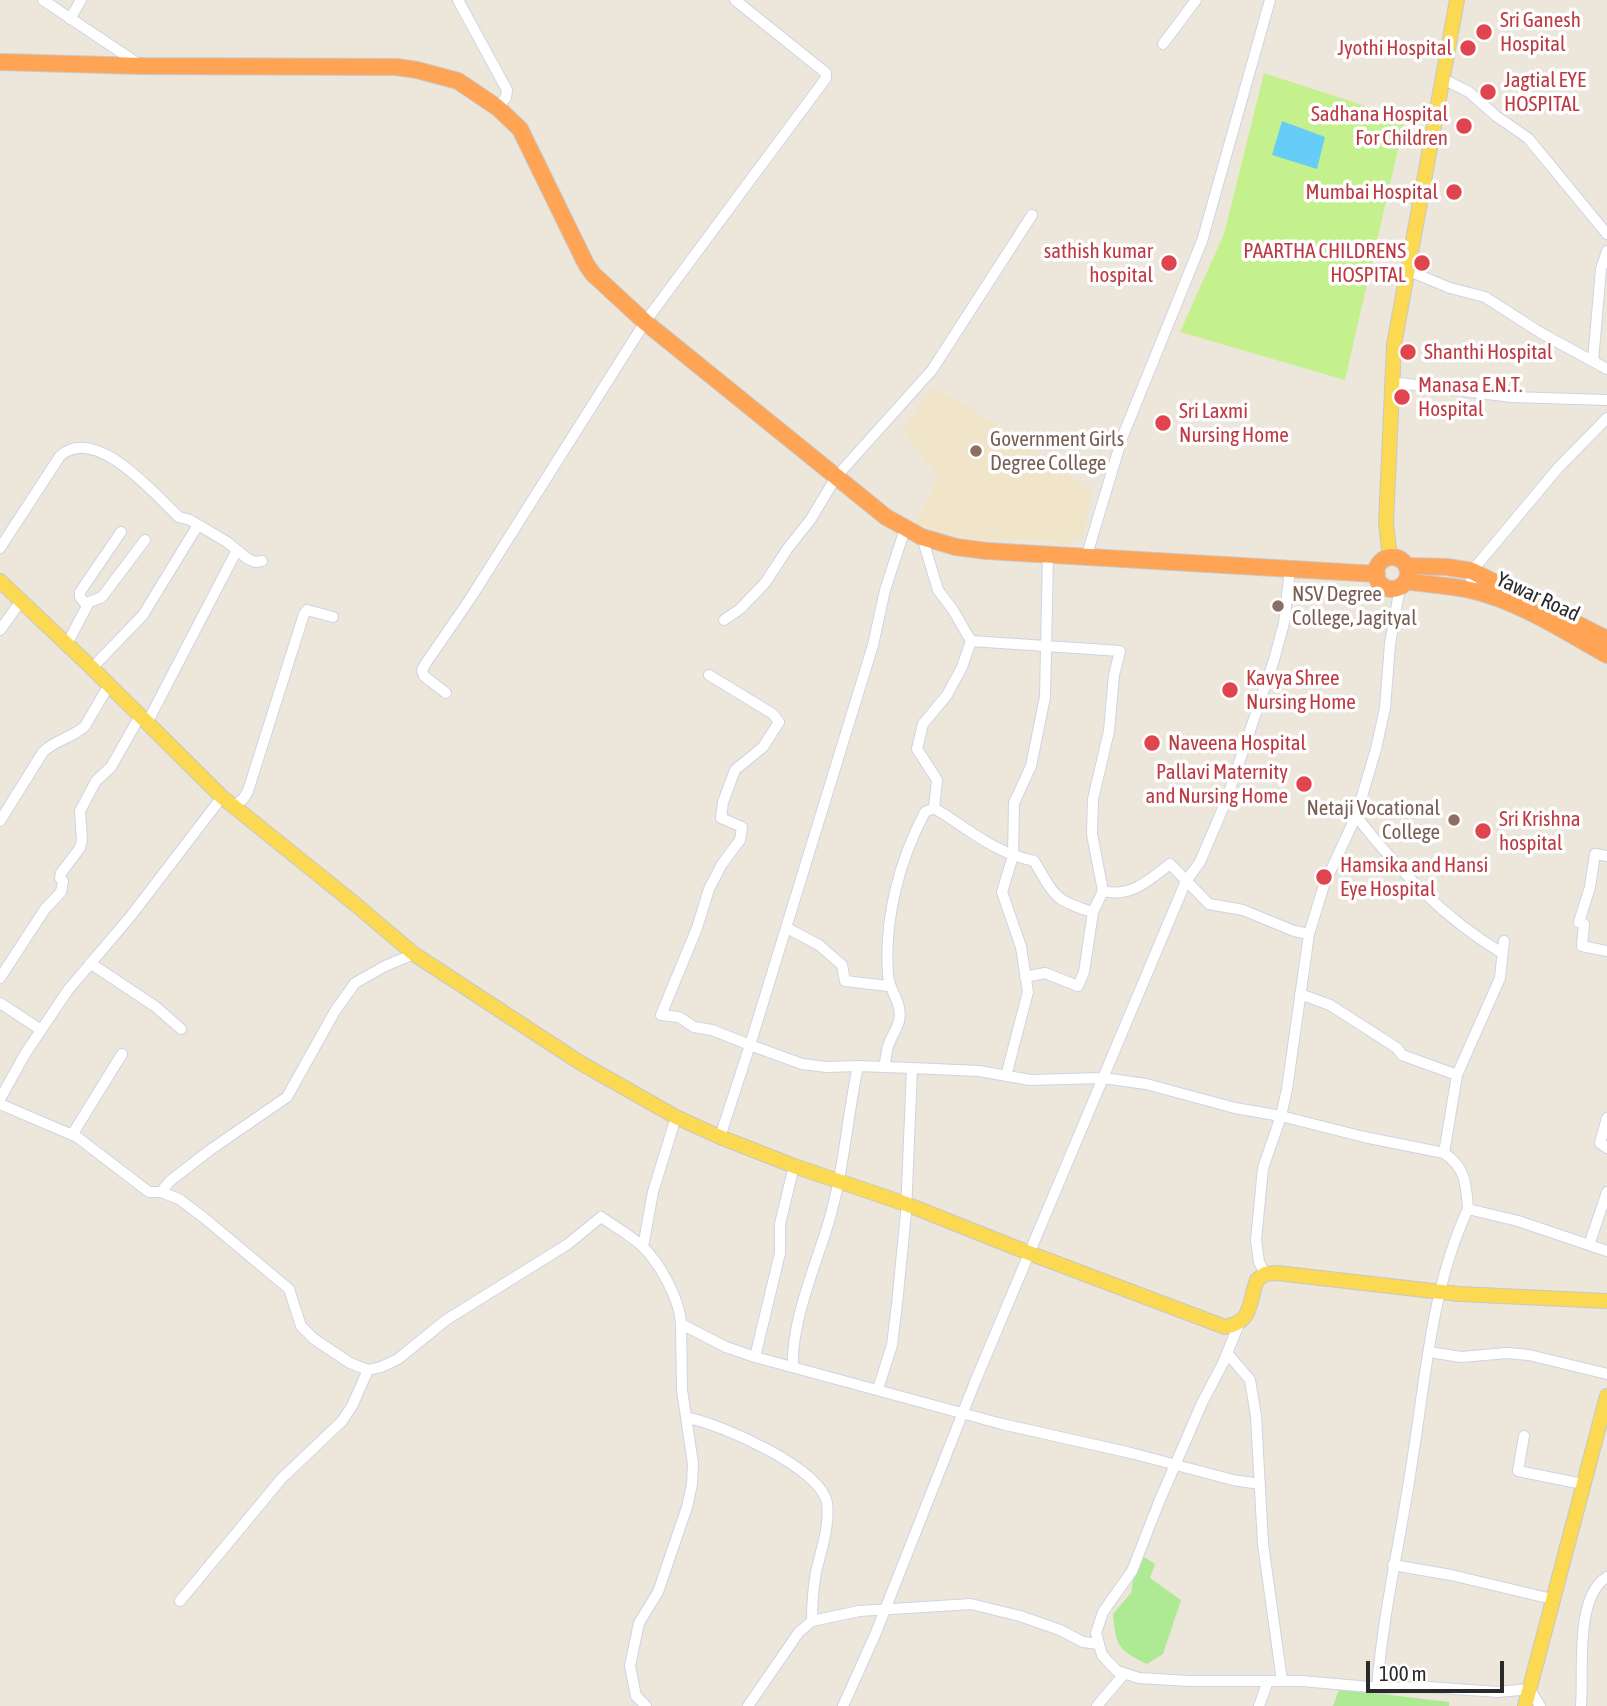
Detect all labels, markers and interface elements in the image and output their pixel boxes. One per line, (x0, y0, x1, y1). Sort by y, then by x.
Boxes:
place label: Sri Ganesh Hospital (1500, 7, 1581, 57)
marker: Sri Ganesh Hospital (1474, 22, 1494, 42)
place label: Jyothi Hospital (1337, 35, 1452, 61)
marker: Jyothi Hospital (1458, 38, 1478, 58)
place label: Jagtial EYE HOSPITAL (1504, 67, 1586, 117)
marker: Jagtial EYE HOSPITAL (1478, 82, 1498, 102)
place label: Sadhana Hospital For Children (1311, 101, 1448, 151)
marker: Sadhana Hospital For Children (1454, 116, 1474, 136)
place label: Mumbai Hospital (1306, 179, 1438, 205)
marker: Mumbai Hospital (1444, 182, 1464, 202)
place label: sathish kumar hospital (1044, 238, 1153, 288)
place label: PAARTHA CHILDRENS HOSPITAL (1243, 238, 1406, 288)
marker: sathish kumar hospital (1159, 253, 1179, 273)
marker: PAARTHA CHILDRENS HOSPITAL (1412, 253, 1432, 273)
place label: Shanthi Hospital (1424, 339, 1553, 365)
marker: Shanthi Hospital (1398, 342, 1418, 362)
place label: Manasa E.N.T. Hospital (1418, 372, 1523, 422)
marker: Manasa E.N.T. Hospital (1392, 387, 1412, 407)
place label: Sri Laxmi Nursing Home (1179, 398, 1289, 448)
marker: Sri Laxmi Nursing Home (1153, 413, 1173, 433)
place label: Government Girls Degree College (990, 426, 1124, 476)
marker: Government Girls Degree College (968, 443, 984, 459)
street label: Yawar Road (1492, 567, 1584, 627)
place label: NSV Degree College, Jagityal (1292, 581, 1417, 631)
marker: NSV Degree College, Jagityal (1270, 598, 1286, 614)
place label: Kavya Shree Nursing Home (1246, 665, 1356, 715)
marker: Kavya Shree Nursing Home (1220, 680, 1240, 700)
place label: Naveena Hospital (1168, 730, 1306, 756)
marker: Naveena Hospital (1142, 733, 1162, 753)
place label: Pallavi Maternity and Nursing Home (1145, 759, 1288, 809)
marker: Pallavi Maternity and Nursing Home (1294, 774, 1314, 794)
place label: Netaji Vocational College (1306, 795, 1440, 845)
place label: Sri Krishna hospital (1499, 806, 1581, 856)
marker: Netaji Vocational College (1446, 812, 1462, 828)
marker: Sri Krishna hospital (1473, 821, 1493, 841)
place label: Hamsika and Hansi Eye Hospital (1340, 852, 1488, 902)
marker: Hamsika and Hansi Eye Hospital (1314, 867, 1334, 887)
scale bar (1369, 1646, 1507, 1690)
text: 100 m (1379, 1661, 1427, 1685)

